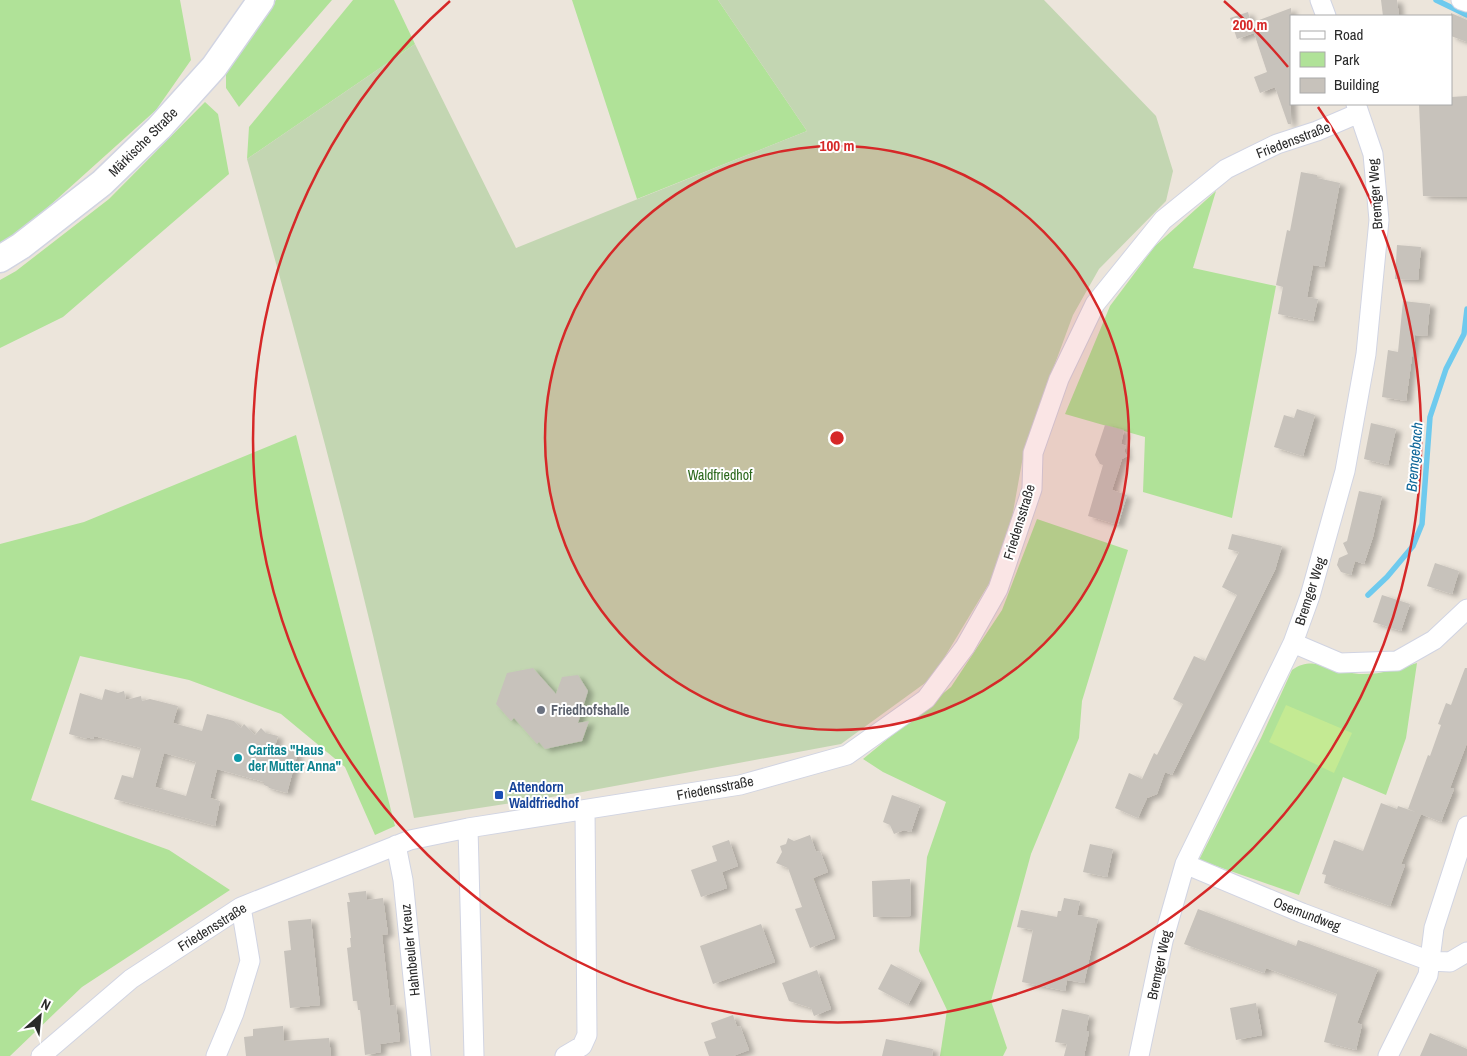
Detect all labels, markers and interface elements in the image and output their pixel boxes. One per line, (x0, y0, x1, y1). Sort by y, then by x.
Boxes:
text: 200 m (1233, 14, 1267, 35)
legend (1290, 15, 1452, 105)
text: Road (1334, 24, 1363, 45)
text: Park (1334, 49, 1360, 70)
text: Building (1334, 74, 1379, 95)
street label: Märkische Straße (105, 104, 181, 180)
street label: Friedensstraße (1253, 118, 1333, 162)
text: 100 m (820, 135, 854, 156)
street label: Bremger Weg (1364, 158, 1386, 230)
water label: Bremgebach (1401, 421, 1428, 493)
centre of rings (828, 429, 846, 447)
park label: Waldfriedhof (688, 466, 753, 484)
street label: Friedensstraße (999, 482, 1039, 562)
street label: Bremger Weg (1291, 554, 1330, 627)
place label: Friedhofshalle (551, 701, 629, 719)
marker: Friedhofshalle (535, 704, 547, 716)
place label: Caritas "Haus der Mutter Anna" (248, 741, 341, 775)
marker: Caritas "Haus der Mutter Anna" (232, 752, 244, 764)
street label: Friedensstraße (675, 772, 755, 804)
place label: Attendorn Waldfriedhof (509, 778, 579, 812)
marker: Attendorn Waldfriedhof (493, 789, 505, 801)
street label: Osemundweg (1271, 893, 1344, 935)
street label: Friedensstraße (174, 899, 250, 955)
street label: Hahnbeuler Kreuz (396, 903, 424, 997)
street label: Bremger Weg (1143, 928, 1175, 1001)
north arrow (15, 991, 65, 1041)
text: N (38, 995, 54, 1014)

